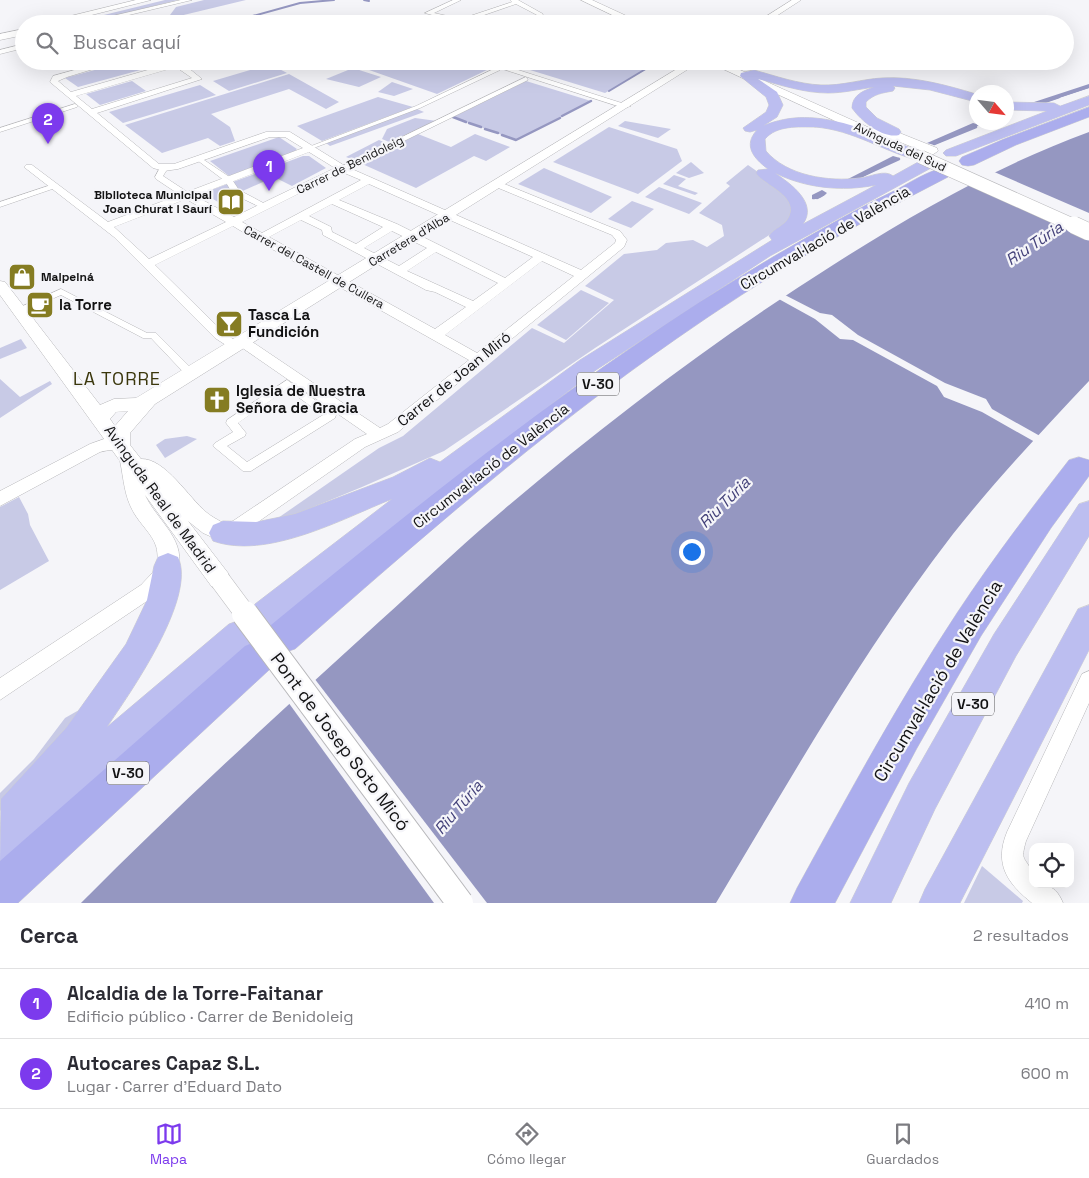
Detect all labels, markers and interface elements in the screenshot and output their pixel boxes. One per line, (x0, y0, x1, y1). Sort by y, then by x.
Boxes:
search box (15, 15, 1074, 70)
icon: search (33, 29, 61, 57)
text: Buscar aquí (73, 30, 181, 55)
north arrow (969, 85, 1014, 130)
pin: 2 (32, 103, 64, 144)
street label: Avinguda del Sud (851, 119, 949, 175)
street label: Carrer de Benidoleig (294, 132, 406, 198)
pin: 1 (253, 150, 285, 191)
street label: Circumval·lació de València (736, 181, 913, 294)
place label: Biblioteca Municipal Joan Churat i Saurí (94, 187, 213, 217)
library icon: Biblioteca Municipal Joan Churat i Saurí (216, 187, 246, 217)
street label: Carretera d'Alba (366, 209, 453, 271)
water label: Riu Túria (1002, 216, 1068, 270)
street label: Carrer del Castell de Cullera (241, 222, 387, 312)
shop icon: Malpeiná (7, 262, 37, 292)
place label: Malpeiná (41, 269, 94, 285)
cafe icon: la Torre (25, 290, 55, 320)
place label: la Torre (59, 295, 112, 314)
place label: Tasca La Fundición (248, 305, 319, 341)
bar icon: Tasca La Fundición (214, 309, 244, 339)
street label: Carrer de Joan Miró (393, 327, 514, 430)
district label: LA TORRE (73, 367, 161, 390)
road number: V-30 (577, 372, 619, 396)
place label: Iglesia de Nuestra Señora de Gracia (236, 381, 366, 417)
church icon: Iglesia de Nuestra Señora de Gracia (202, 385, 232, 415)
street label: Circumval·lació de València (409, 399, 573, 532)
street label: Avinguda Real de Madrid (100, 421, 220, 576)
water label: Riu Túria (694, 472, 755, 533)
your location (679, 539, 705, 565)
street label: Circumval·lació de València (868, 576, 1007, 786)
street label: Pont de Josep Soto Micó (266, 648, 415, 835)
road number: V-30 (952, 692, 994, 716)
road number: V-30 (107, 761, 149, 784)
water label: Riu Túria (430, 775, 488, 839)
map controls (1029, 843, 1074, 888)
button: locate (1029, 843, 1074, 888)
text: Cerca (20, 922, 78, 949)
text: 2 resultados (973, 925, 1069, 946)
text: Alcaldia de la Torre-Faitanar (67, 981, 323, 1006)
text: 1 (32, 993, 40, 1014)
text: 410 m (1025, 993, 1069, 1014)
text: Edificio público · Carrer de Benidoleig (67, 1006, 354, 1027)
text: Autocares Capaz S.L. (67, 1051, 260, 1076)
text: 2 (31, 1063, 41, 1084)
text: 600 m (1021, 1063, 1069, 1084)
text: Lugar · Carrer d'Eduard Dato (67, 1076, 282, 1097)
tab: Mapa (150, 1120, 187, 1168)
tab: Cómo llegar (487, 1120, 566, 1168)
tab: Guardados (866, 1120, 939, 1168)

